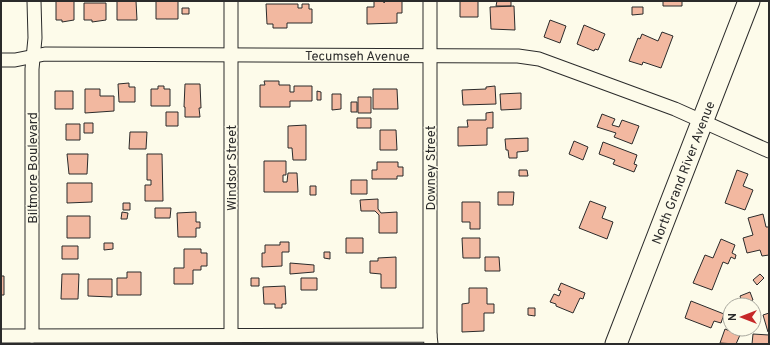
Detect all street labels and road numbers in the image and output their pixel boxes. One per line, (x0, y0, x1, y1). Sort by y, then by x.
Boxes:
street label: Tecumseh Avenue (305, 49, 410, 66)
street label: North Grand River Avenue (649, 99, 719, 247)
street label: Biltmore Boulevard (26, 112, 42, 224)
street label: Windsor Street (225, 125, 241, 211)
street label: Downey Street (424, 125, 440, 211)

